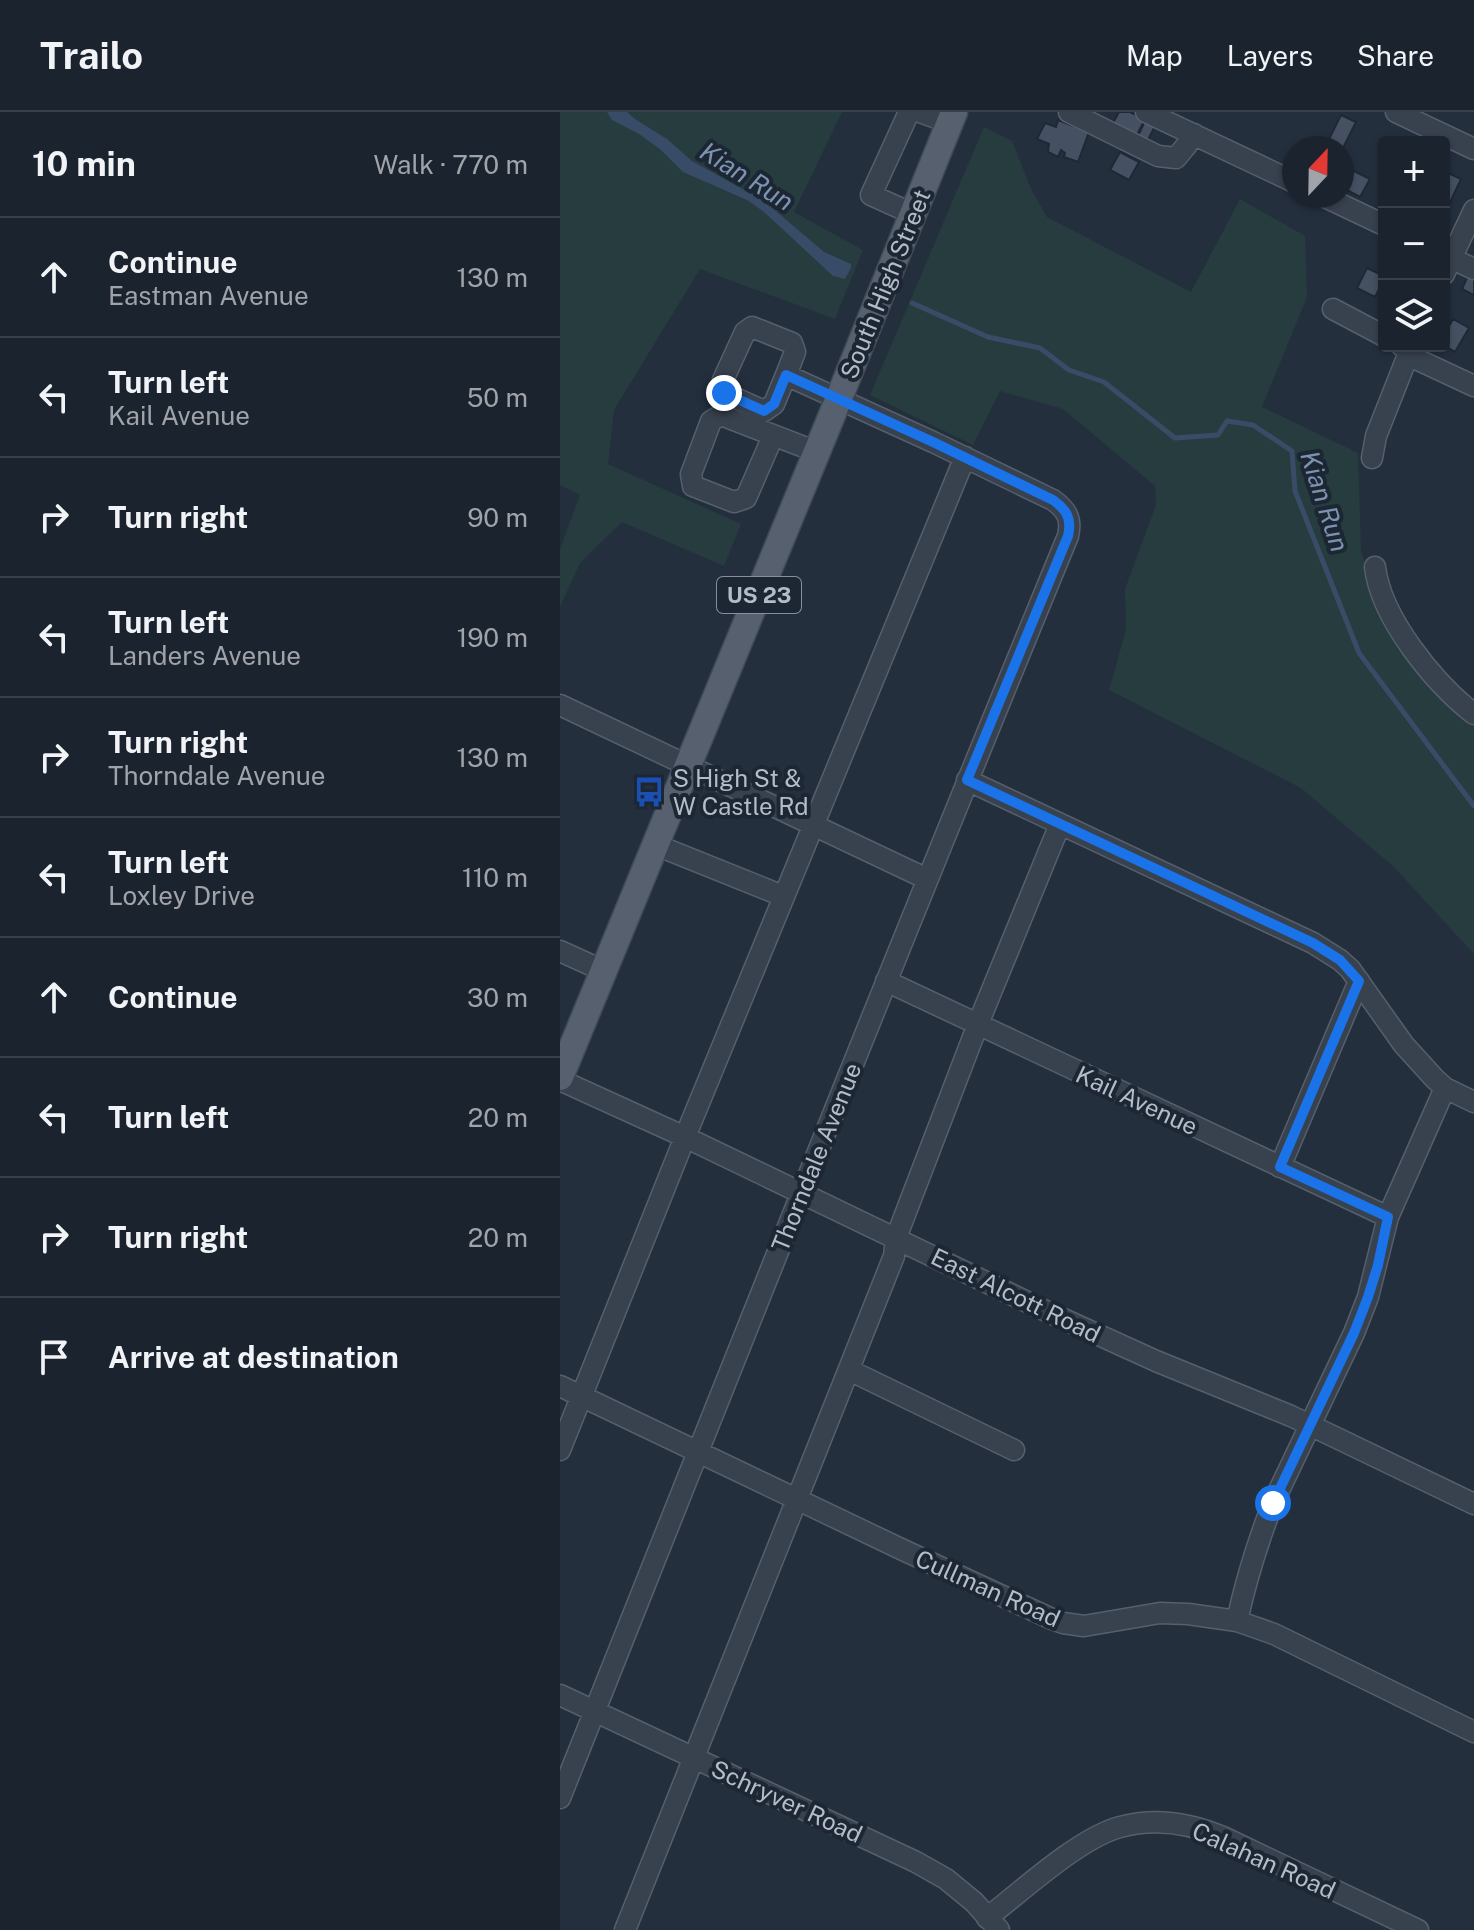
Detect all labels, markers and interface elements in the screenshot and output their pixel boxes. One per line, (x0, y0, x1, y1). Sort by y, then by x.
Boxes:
text: Trailo (40, 33, 143, 78)
text: Map (1126, 39, 1183, 72)
text: Layers (1227, 39, 1313, 72)
text: Share (1357, 39, 1434, 72)
water label: Kian Run (695, 135, 799, 217)
north arrow (1282, 136, 1354, 208)
map controls (1378, 136, 1450, 352)
button: + (1378, 136, 1450, 208)
text: 10 min (32, 144, 136, 184)
text: Walk · 770 m (373, 149, 528, 180)
street label: South High Street (834, 185, 936, 383)
button: − (1378, 208, 1450, 280)
text: Continue (108, 244, 238, 280)
icon: ahead (32, 255, 76, 299)
text: 130 m (456, 262, 528, 293)
text: Eastman Avenue (108, 280, 309, 311)
button: layers (1378, 280, 1450, 352)
text: Turn left (108, 364, 229, 400)
icon: left (32, 375, 76, 419)
route end (706, 375, 742, 411)
text: 50 m (467, 382, 528, 413)
text: Kail Avenue (108, 400, 250, 431)
water label: Kian Run (1294, 447, 1356, 555)
icon: right (32, 495, 76, 539)
text: Turn right (108, 499, 248, 535)
text: 90 m (467, 502, 528, 533)
road number: US 23 (717, 577, 801, 613)
text: Turn left (108, 604, 229, 640)
icon: left (32, 615, 76, 659)
text: 190 m (457, 622, 528, 653)
text: Landers Avenue (108, 640, 301, 671)
text: Turn right (108, 724, 248, 760)
icon: right (32, 735, 76, 779)
text: 130 m (456, 742, 528, 773)
text: Thorndale Avenue (108, 760, 326, 791)
place label: S High St & W Castle Rd (673, 764, 809, 820)
bus stop icon: S High St & W Castle Rd (632, 775, 666, 809)
text: Turn left (108, 844, 229, 880)
icon: left (32, 855, 76, 899)
text: 110 m (462, 862, 528, 893)
text: Loxley Drive (108, 880, 255, 911)
icon: ahead (32, 975, 76, 1019)
text: Continue (108, 979, 238, 1015)
text: 30 m (467, 982, 528, 1013)
street label: Thorndale Avenue (765, 1059, 867, 1255)
street label: Kail Avenue (1072, 1060, 1202, 1140)
icon: left (32, 1095, 76, 1139)
text: Turn left (108, 1099, 229, 1135)
text: 20 m (468, 1102, 528, 1133)
icon: right (32, 1215, 76, 1259)
text: Turn right (108, 1219, 248, 1255)
text: 20 m (468, 1222, 528, 1253)
street label: East Alcott Road (927, 1242, 1105, 1348)
icon: arrive (32, 1335, 76, 1379)
text: Arrive at destination (108, 1339, 399, 1375)
route start (1255, 1485, 1291, 1521)
street label: Cullman Road (911, 1544, 1065, 1632)
street label: Schryver Road (707, 1754, 867, 1848)
street label: Calahan Road (1188, 1816, 1340, 1904)

